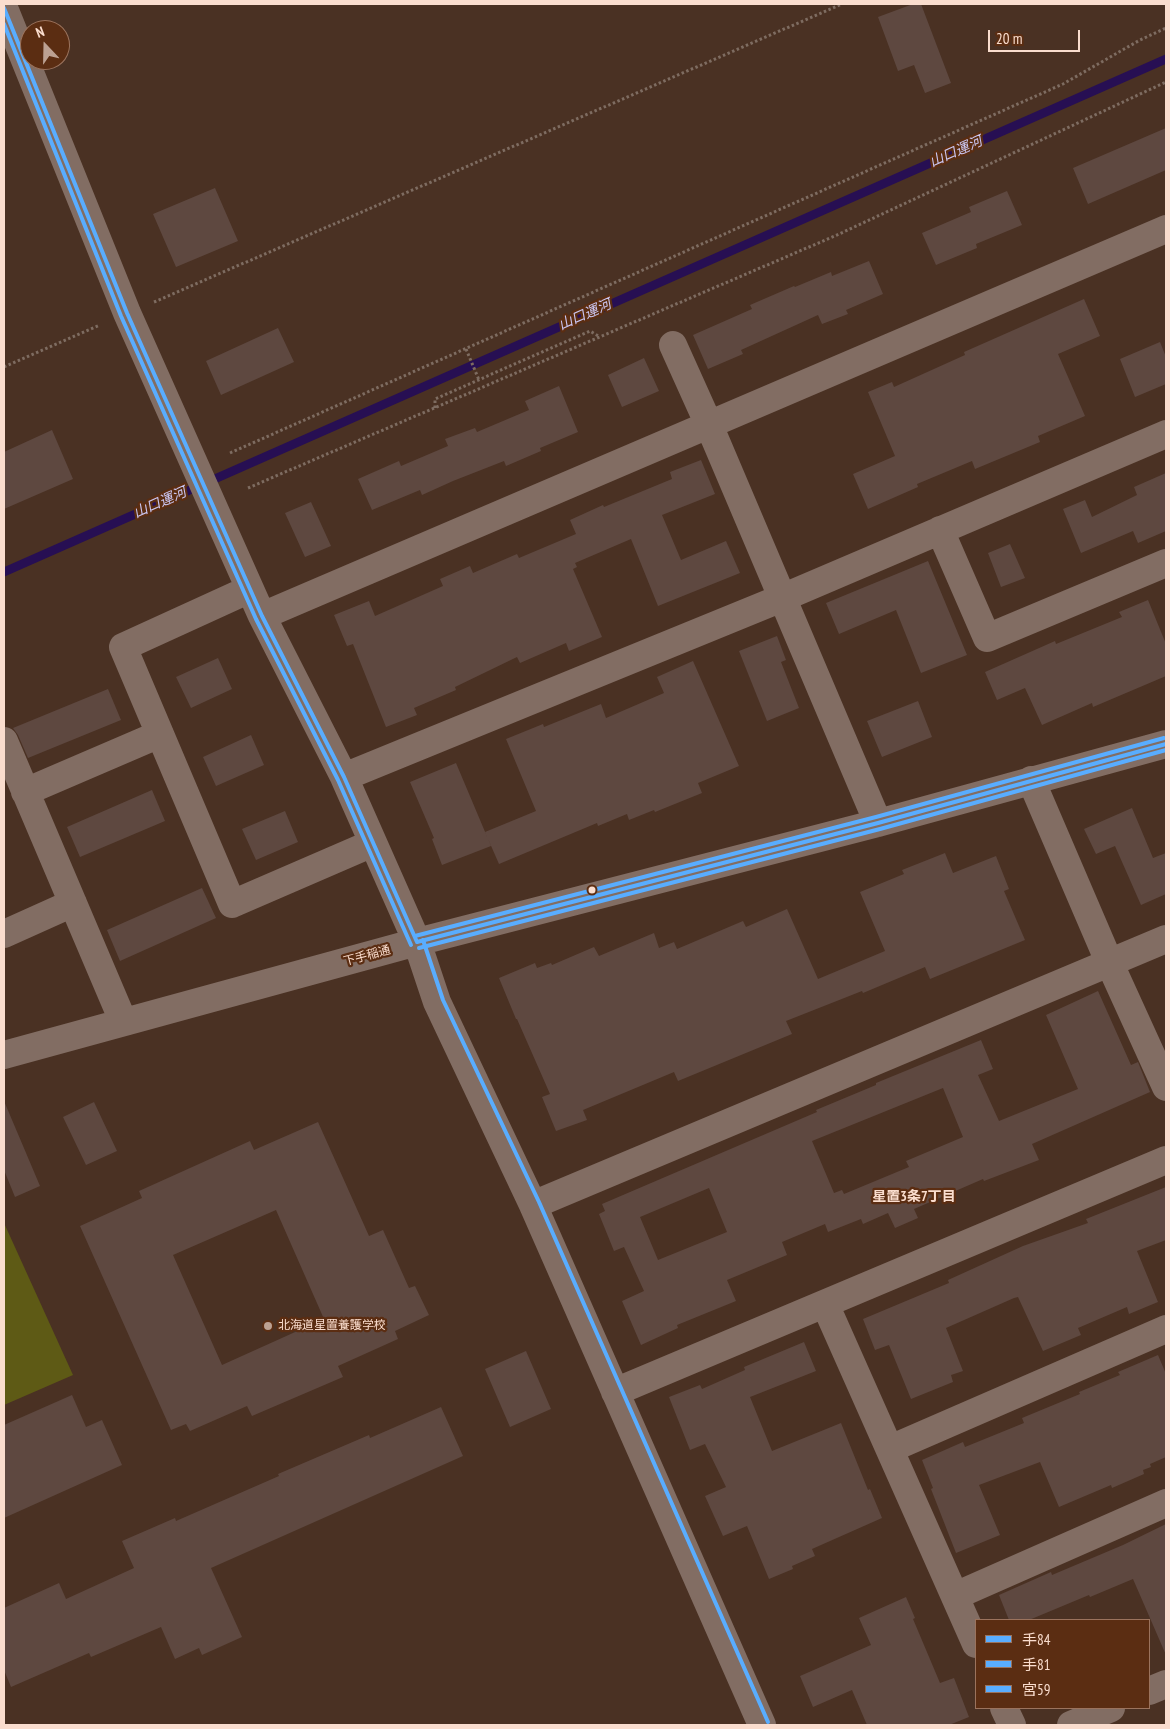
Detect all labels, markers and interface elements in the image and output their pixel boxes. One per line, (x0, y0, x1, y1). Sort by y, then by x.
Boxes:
north arrow (20, 20, 70, 70)
scale bar (990, 20, 1082, 52)
text: N (33, 22, 47, 42)
text: 20 m (996, 29, 1022, 48)
water label: 山口運河 (927, 133, 985, 171)
water label: 山口運河 (556, 296, 614, 334)
water label: 山口運河 (131, 484, 189, 522)
unlabelled marker (587, 885, 597, 895)
street label: 下手稲通 (342, 943, 392, 969)
district label: 星置3条7丁目 (872, 1189, 956, 1205)
place label: 北海道星置養護学校 (278, 1319, 386, 1333)
marker: 北海道星置養護学校 (262, 1320, 274, 1332)
legend (975, 1619, 1150, 1709)
text: 手84 (1022, 1630, 1051, 1649)
text: 手81 (1022, 1655, 1051, 1674)
text: 宮59 (1022, 1680, 1051, 1699)

